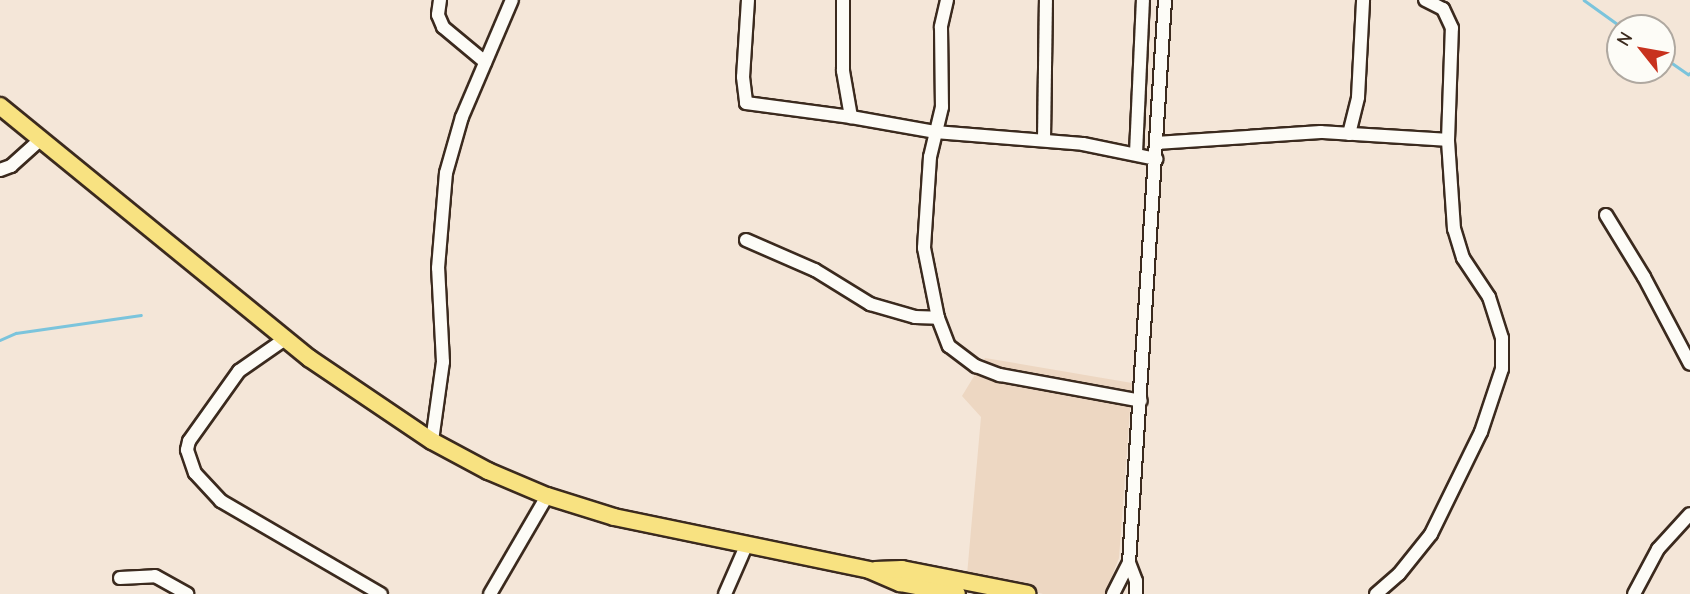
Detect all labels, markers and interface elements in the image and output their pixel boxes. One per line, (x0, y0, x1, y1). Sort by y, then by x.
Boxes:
north arrow (1606, 14, 1676, 84)
text: N (1612, 28, 1637, 50)

